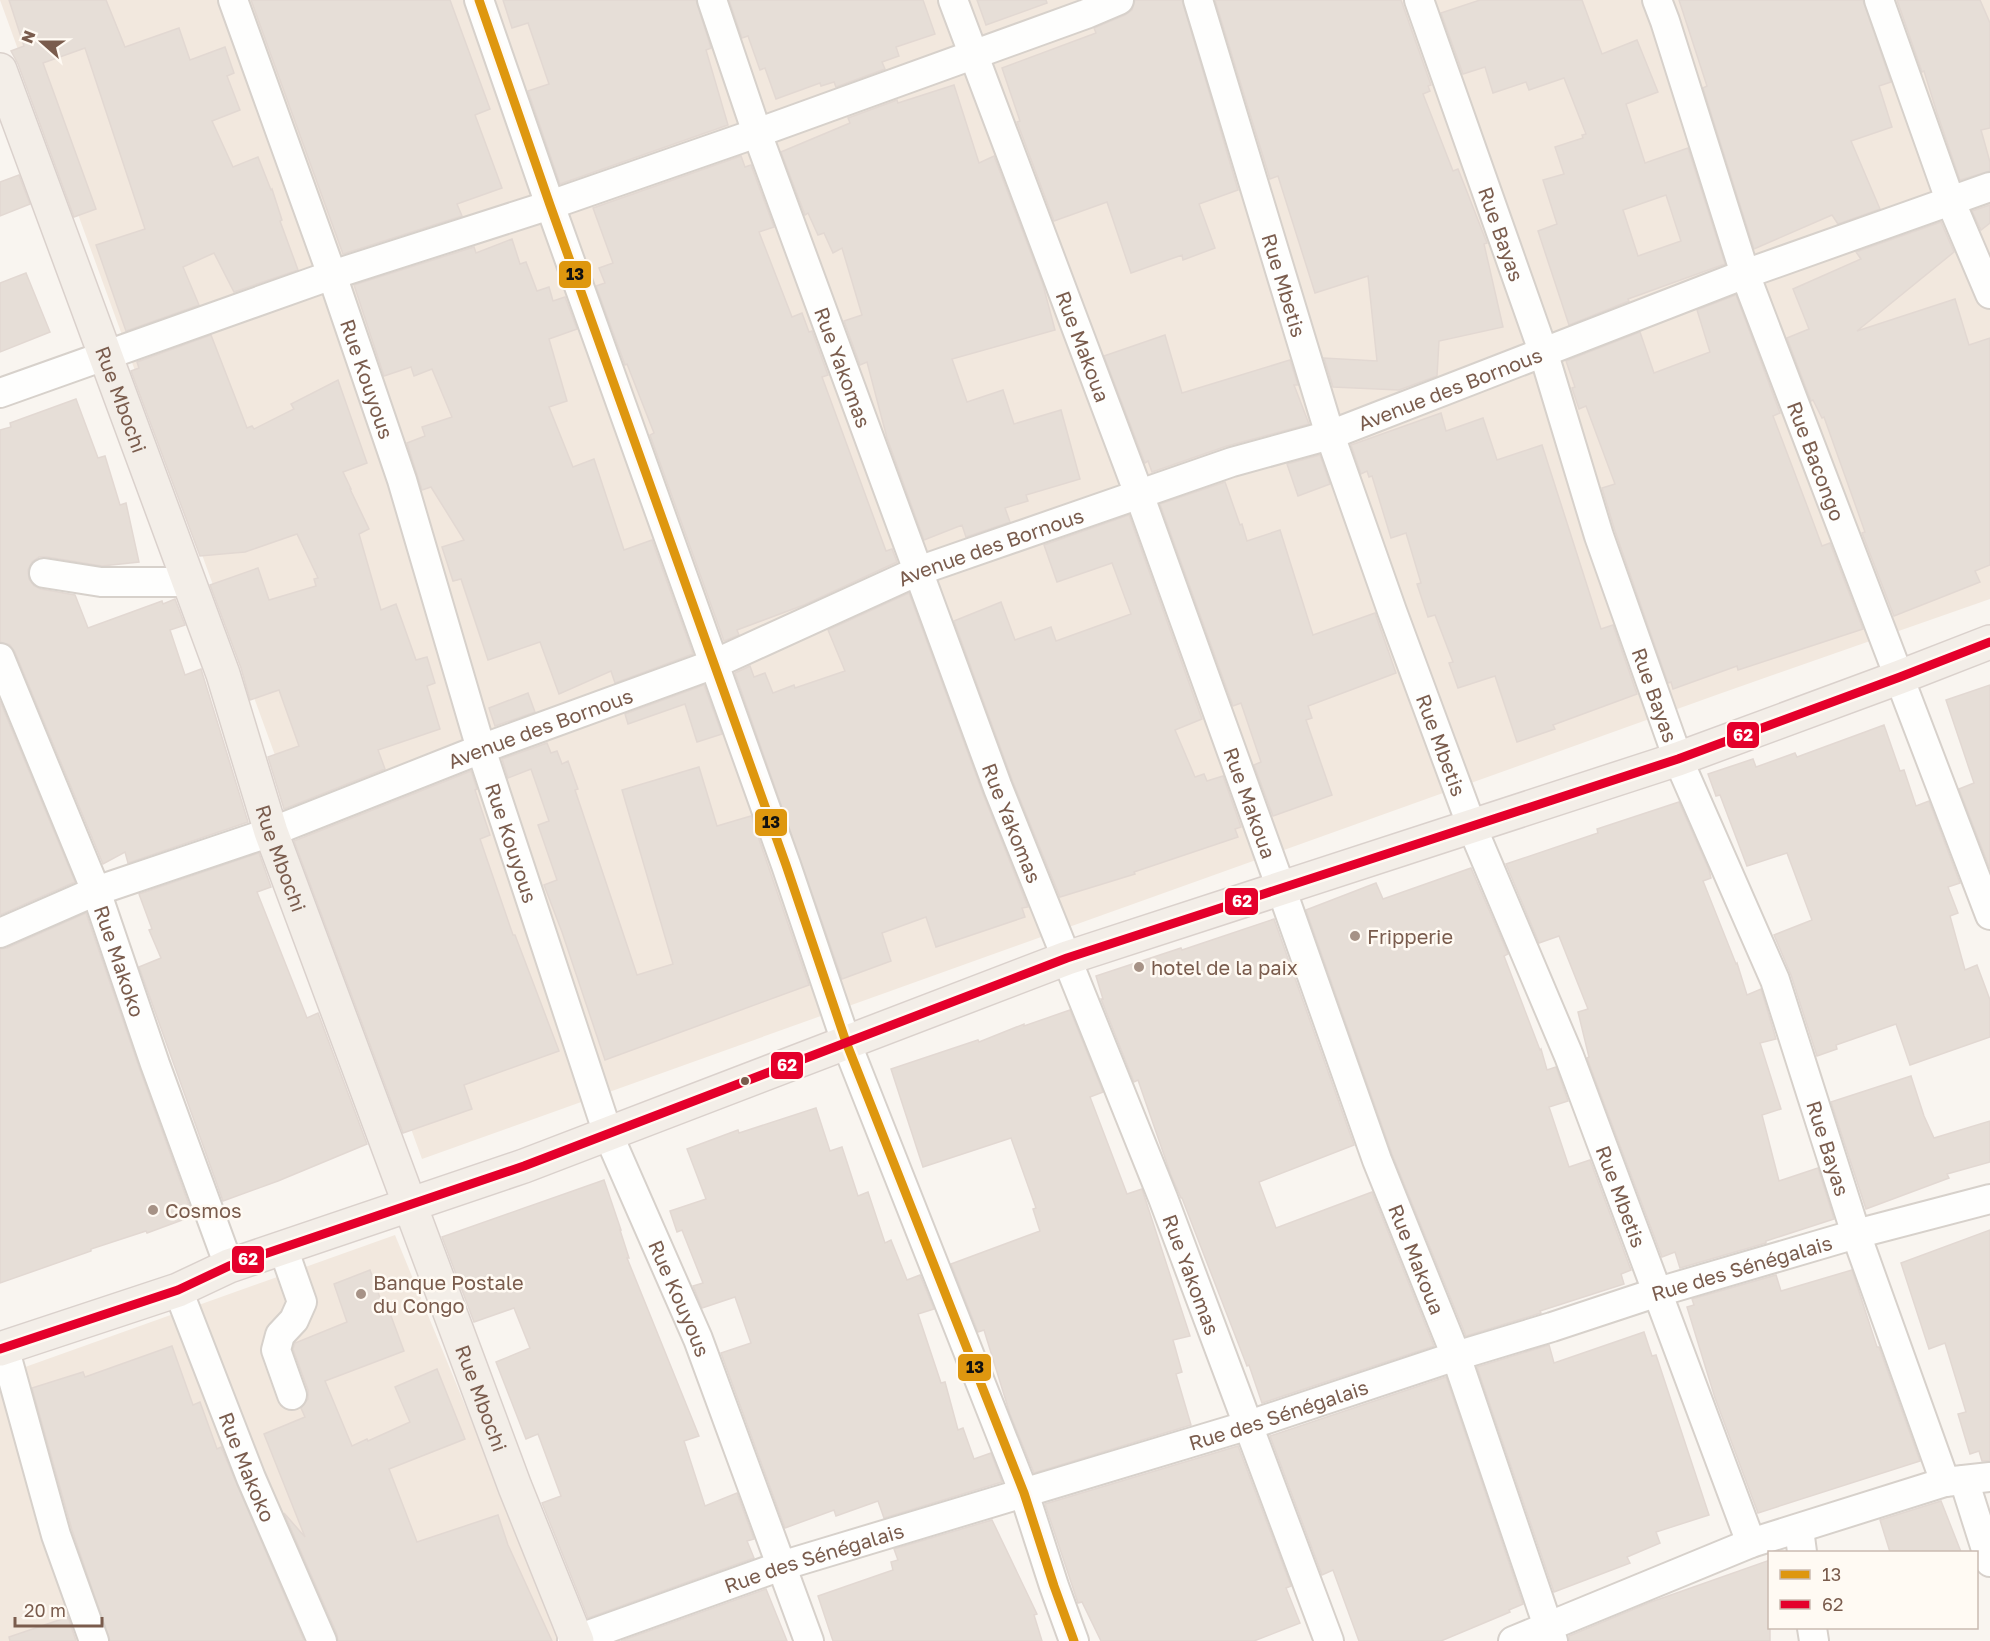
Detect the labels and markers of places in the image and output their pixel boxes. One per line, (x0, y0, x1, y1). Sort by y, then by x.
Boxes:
place label: Fripperie (1367, 924, 1453, 948)
marker: Fripperie (1348, 929, 1362, 943)
place label: hotel de la paix (1151, 955, 1298, 979)
marker: hotel de la paix (1132, 960, 1146, 974)
unlabelled marker (739, 1075, 751, 1087)
place label: Cosmos (165, 1198, 242, 1222)
marker: Cosmos (146, 1203, 160, 1217)
place label: Banque Postale du Congo (373, 1270, 524, 1317)
marker: Banque Postale du Congo (354, 1287, 368, 1301)

